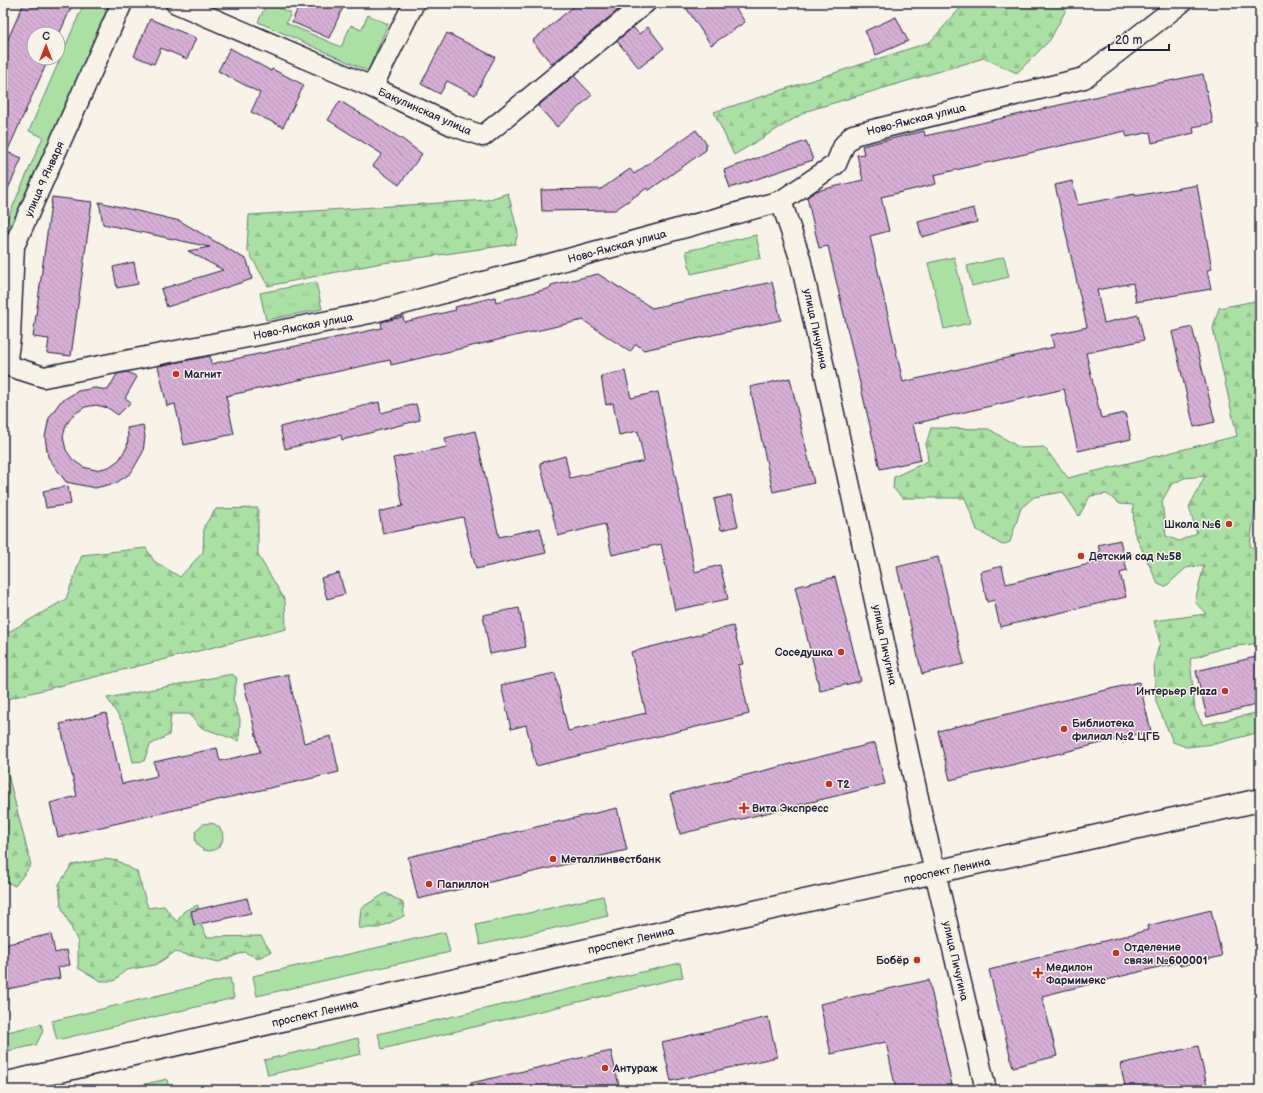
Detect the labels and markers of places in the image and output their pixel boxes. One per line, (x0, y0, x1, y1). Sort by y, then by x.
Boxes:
place label: Магнит (184, 368, 223, 381)
marker: Магнит (171, 369, 181, 379)
place label: Школа №6 (1164, 518, 1221, 531)
marker: Школа №6 (1224, 519, 1234, 529)
place label: Детский сад №58 (1089, 550, 1182, 563)
marker: Детский сад №58 (1076, 551, 1086, 561)
place label: Соседушка (775, 646, 834, 659)
marker: Соседушка (836, 647, 846, 657)
place label: Интерьер Plaza (1136, 685, 1217, 698)
marker: Интерьер Plaza (1220, 686, 1230, 696)
place label: Библиотека филиал №2 ЦГБ (1072, 717, 1160, 743)
marker: Библиотека филиал №2 ЦГБ (1059, 724, 1069, 734)
place label: T2 (837, 778, 850, 791)
marker: T2 (824, 779, 834, 789)
place label: Вита Экспресс (752, 802, 829, 815)
marker: Вита Экспресс (739, 803, 749, 813)
place label: Металлинвестбанк (561, 853, 661, 866)
marker: Металлинвестбанк (548, 854, 558, 864)
place label: Папиллон (437, 878, 489, 891)
marker: Папиллон (424, 879, 434, 889)
place label: Отделение связи №600001 (1124, 941, 1207, 967)
marker: Отделение связи №600001 (1111, 948, 1121, 958)
place label: Бобёр (876, 954, 909, 967)
marker: Бобёр (912, 955, 922, 965)
place label: Медилон Фармимекс (1046, 961, 1106, 987)
marker: Медилон Фармимекс (1033, 968, 1043, 978)
place label: Антураж (612, 1062, 658, 1075)
marker: Антураж (600, 1063, 610, 1073)

